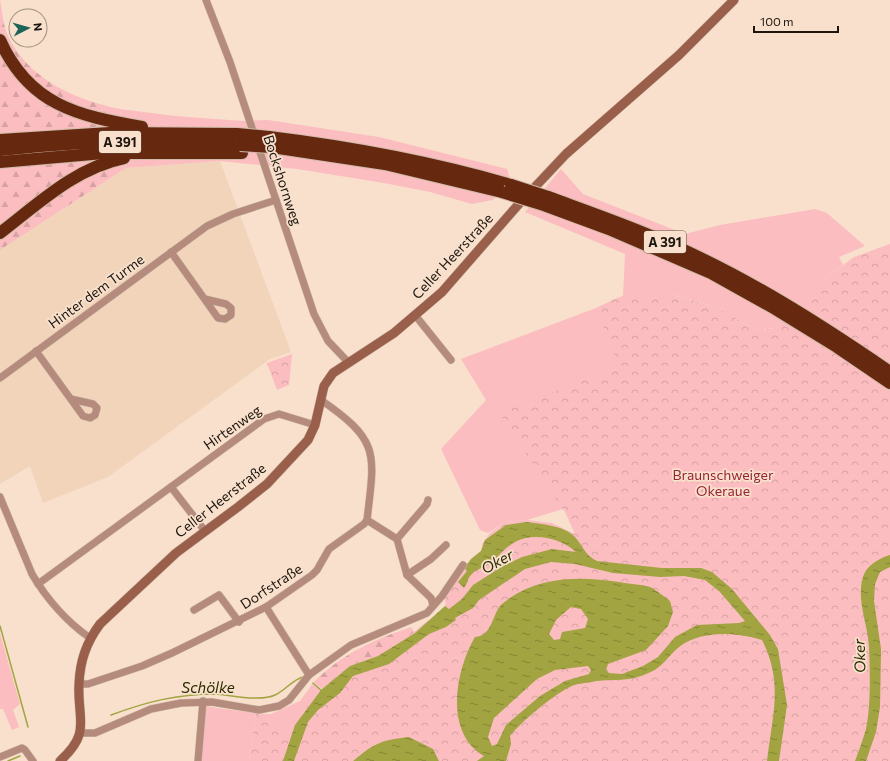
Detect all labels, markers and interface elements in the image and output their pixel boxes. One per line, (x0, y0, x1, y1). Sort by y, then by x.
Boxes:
north arrow (8, 8, 48, 48)
scale bar (754, 8, 838, 34)
text: 100 m (760, 14, 794, 28)
text: N (32, 22, 45, 32)
road number: A 391 (99, 131, 141, 153)
street label: Bockshornweg (260, 133, 306, 228)
street label: Celler Heerstraße (408, 210, 496, 302)
road number: A 391 (644, 231, 686, 253)
street label: Hinter dem Turme (45, 250, 147, 332)
street label: Hirtenweg (200, 401, 264, 453)
street label: Celler Heerstraße (171, 459, 269, 541)
park label: Braunschweiger Okeraue (672, 466, 774, 499)
water label: Oker (478, 544, 517, 577)
street label: Dorfstraße (237, 560, 305, 612)
water label: Oker (849, 638, 869, 673)
water label: Schölke (181, 678, 235, 696)

